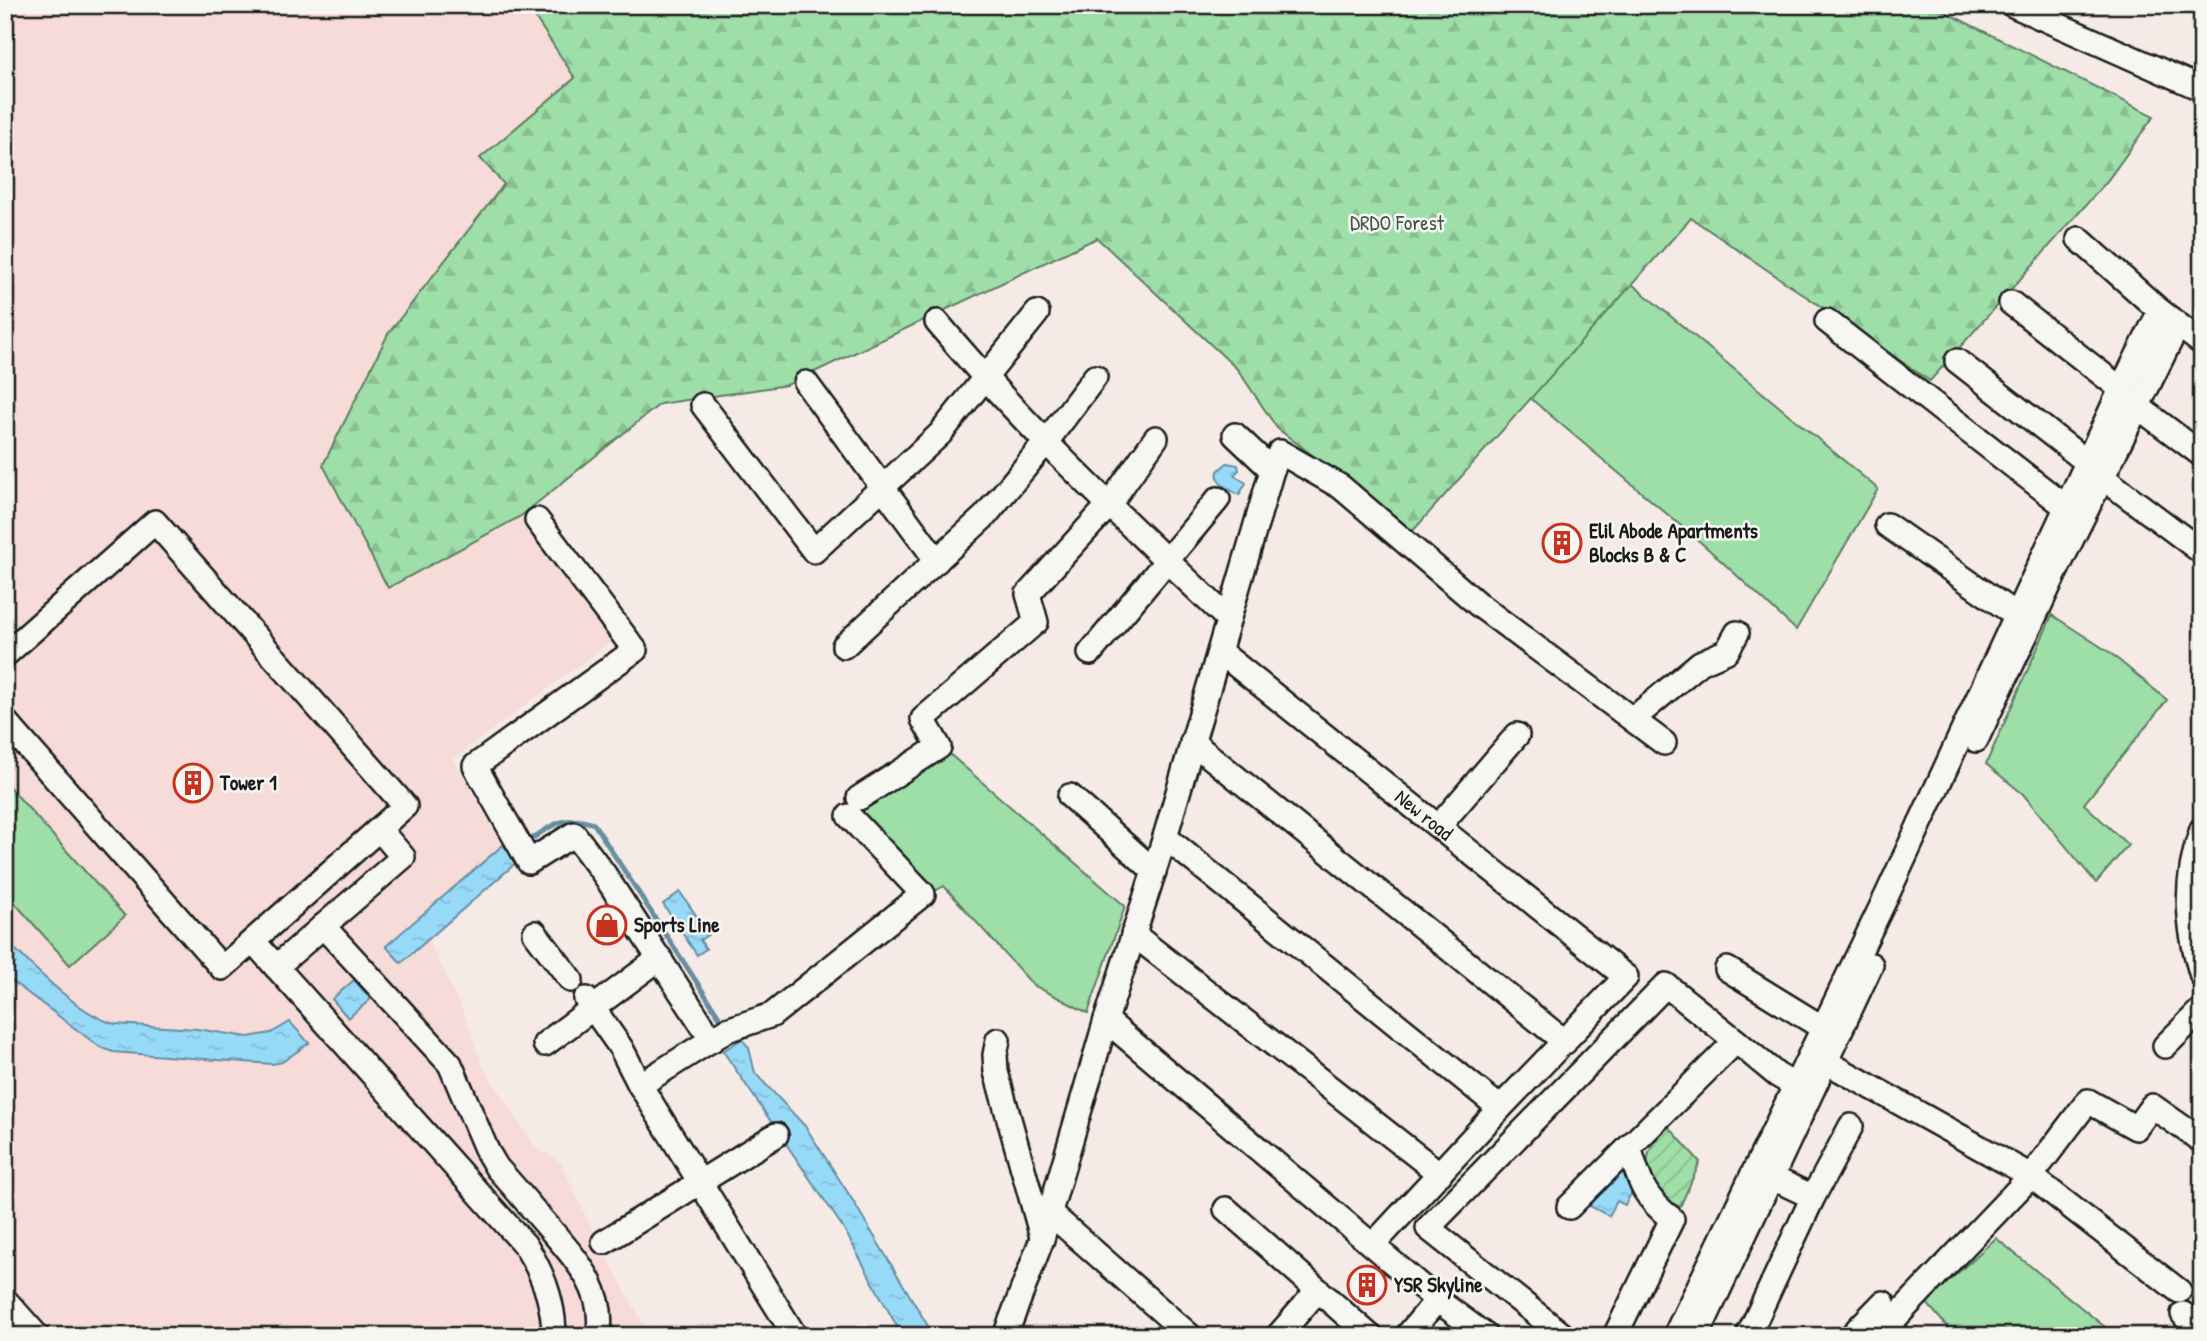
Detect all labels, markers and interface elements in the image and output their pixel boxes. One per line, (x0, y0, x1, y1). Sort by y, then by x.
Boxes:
park label: DRDO Forest (1350, 208, 1445, 237)
place label: Elil Abode Apartments Blocks B & C (1589, 516, 1758, 569)
building icon: Elil Abode Apartments Blocks B & C (1541, 522, 1583, 564)
building icon: Tower 1 (172, 762, 214, 804)
place label: Tower 1 (219, 768, 277, 797)
street label: New road (1389, 782, 1459, 847)
shop icon: Sports Line (586, 904, 628, 946)
place label: Sports Line (634, 910, 720, 940)
building icon: YSR Skyline (1346, 1264, 1388, 1306)
place label: YSR Skyline (1394, 1270, 1483, 1300)

